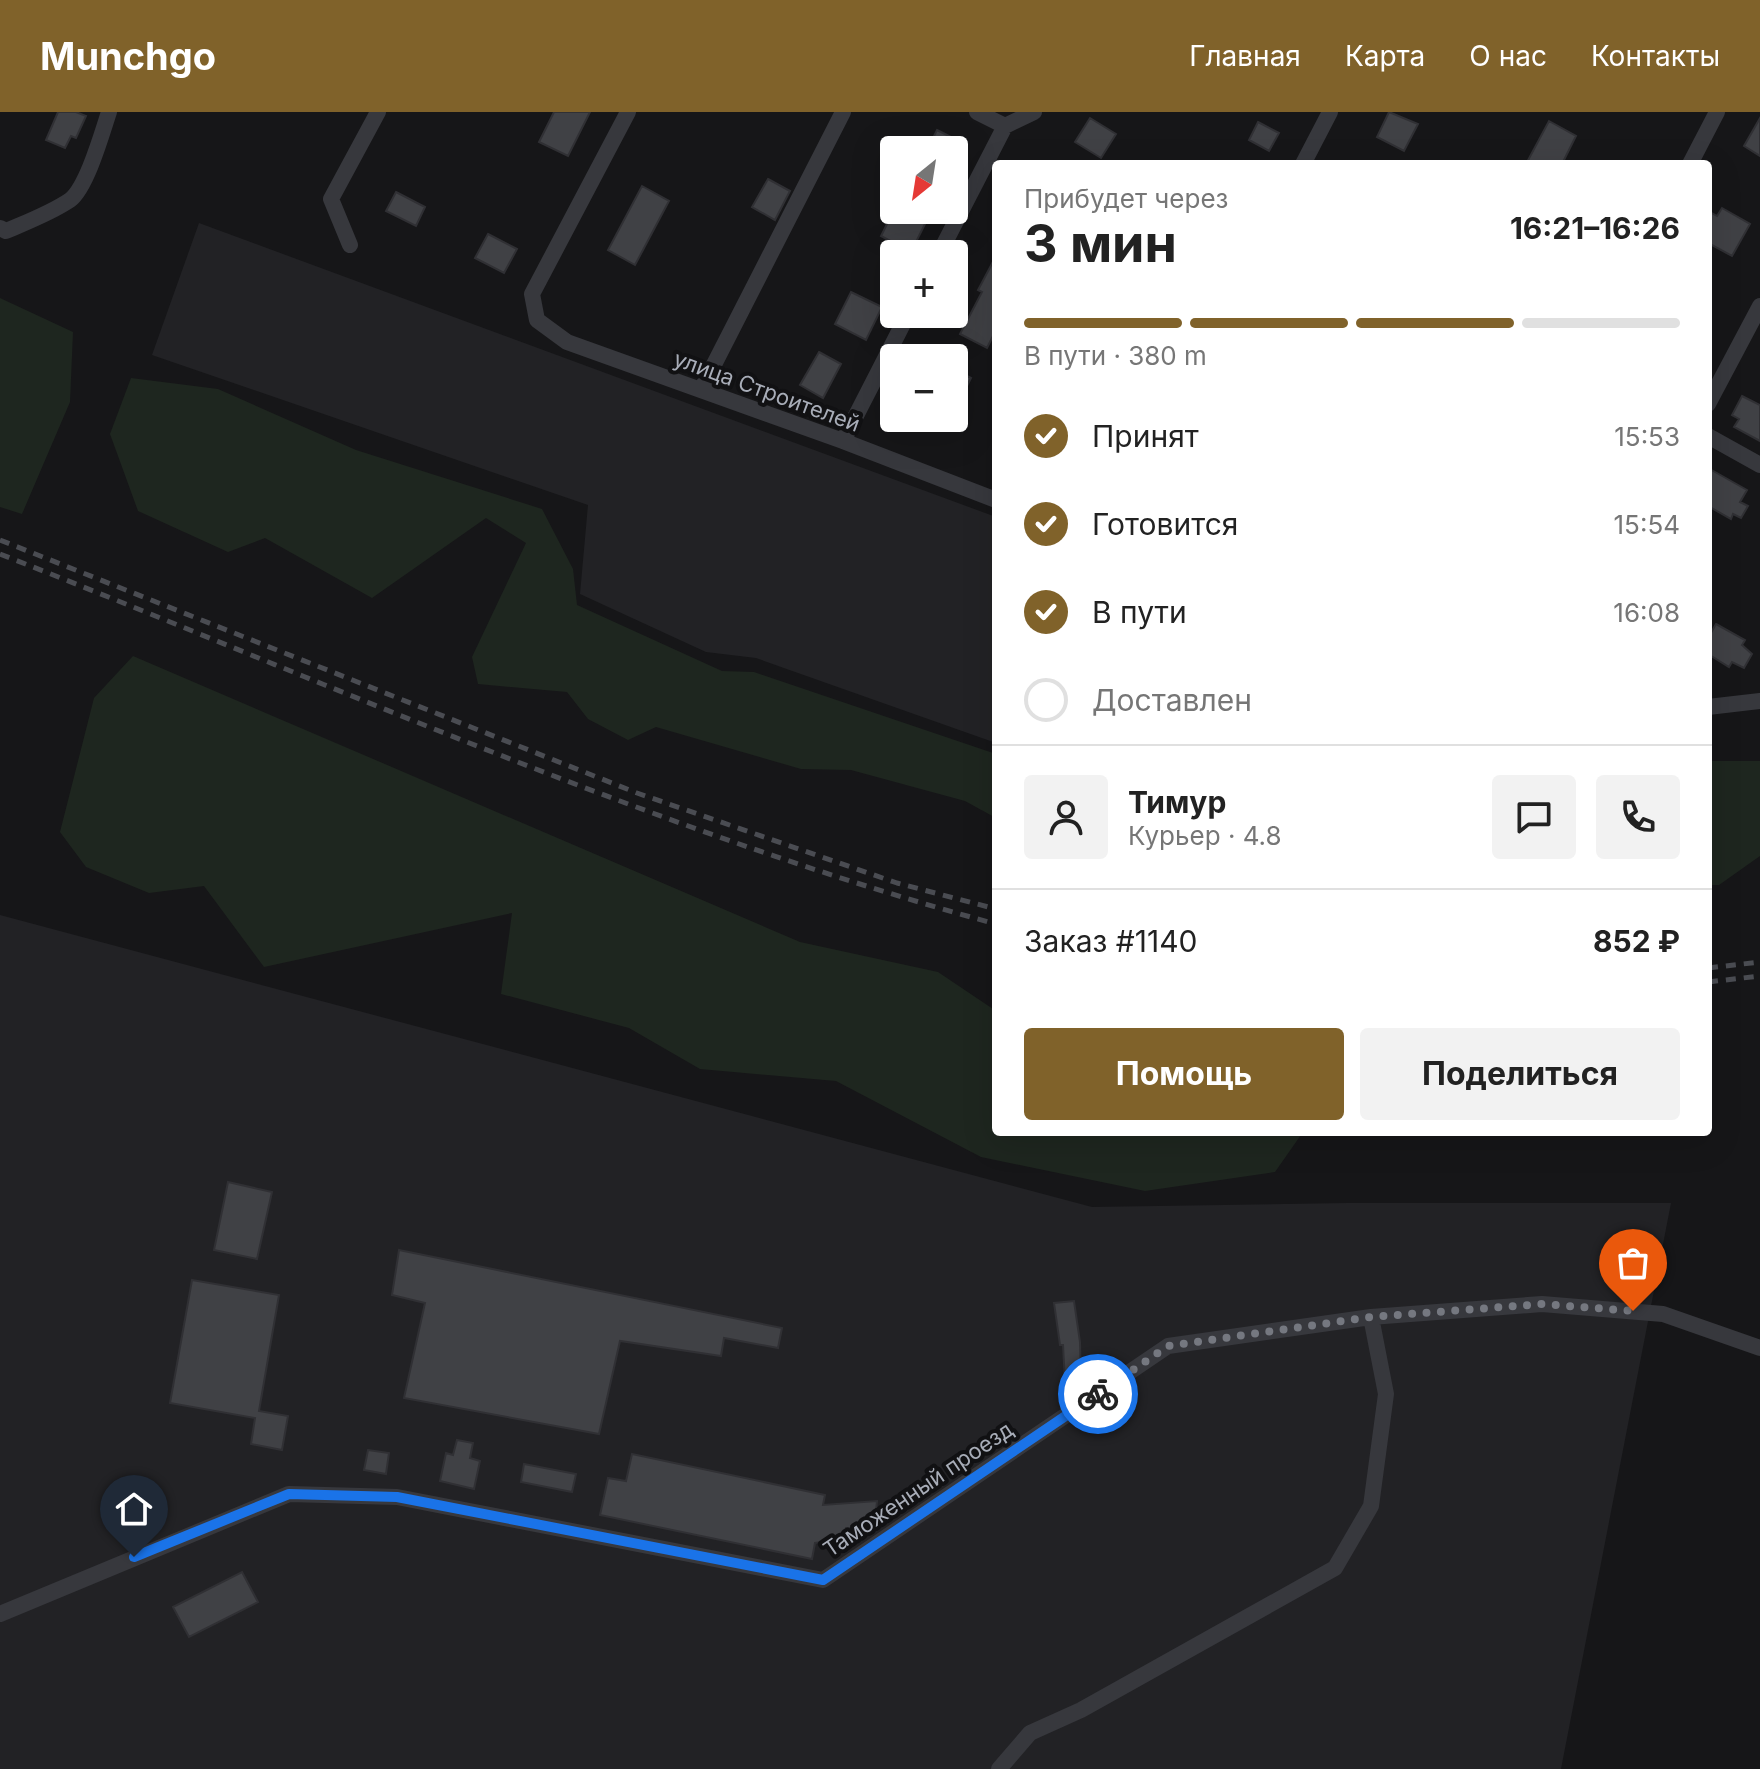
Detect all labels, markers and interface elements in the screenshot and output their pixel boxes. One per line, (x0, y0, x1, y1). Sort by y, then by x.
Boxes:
text: Munchgo (40, 33, 216, 79)
text: Главная (1189, 39, 1301, 73)
text: Карта (1345, 39, 1425, 73)
text: О нас (1469, 39, 1547, 73)
text: Контакты (1591, 39, 1720, 73)
north arrow (880, 136, 968, 224)
map controls (880, 136, 968, 432)
text: Прибудет через (1024, 183, 1228, 214)
text: 16:21–16:26 (1510, 210, 1680, 246)
text: 3 мин (1024, 212, 1177, 275)
button: + (880, 240, 968, 328)
text: В пути · 380 m (1024, 340, 1207, 371)
button: − (880, 344, 968, 432)
street label: улица Строителей (670, 345, 864, 437)
icon: check (1024, 414, 1068, 458)
text: Принят (1092, 418, 1199, 454)
text: 15:53 (1614, 421, 1680, 452)
icon: check (1024, 502, 1068, 546)
text: Готовится (1092, 506, 1238, 542)
text: 15:54 (1614, 509, 1680, 540)
icon: check (1024, 590, 1068, 634)
text: В пути (1092, 594, 1187, 630)
text: 16:08 (1613, 597, 1680, 628)
text: Доставлен (1092, 682, 1252, 718)
button: person (1024, 775, 1108, 859)
button: chat (1492, 775, 1576, 859)
button: phone (1596, 775, 1680, 859)
text: Тимур (1128, 784, 1226, 820)
text: Курьер · 4.8 (1128, 820, 1282, 851)
text: Заказ #1140 (1024, 923, 1197, 959)
text: 852 ₽ (1593, 923, 1680, 959)
button: Помощь (1024, 1028, 1344, 1120)
button: Поделиться (1360, 1028, 1680, 1120)
pin (1599, 1229, 1667, 1311)
icon: bag (1611, 1241, 1655, 1285)
courier (1058, 1354, 1138, 1434)
icon: bike (1076, 1372, 1120, 1416)
street label: Таможенный проезд (818, 1416, 1018, 1562)
pin (100, 1475, 168, 1557)
icon: home (112, 1487, 156, 1531)

